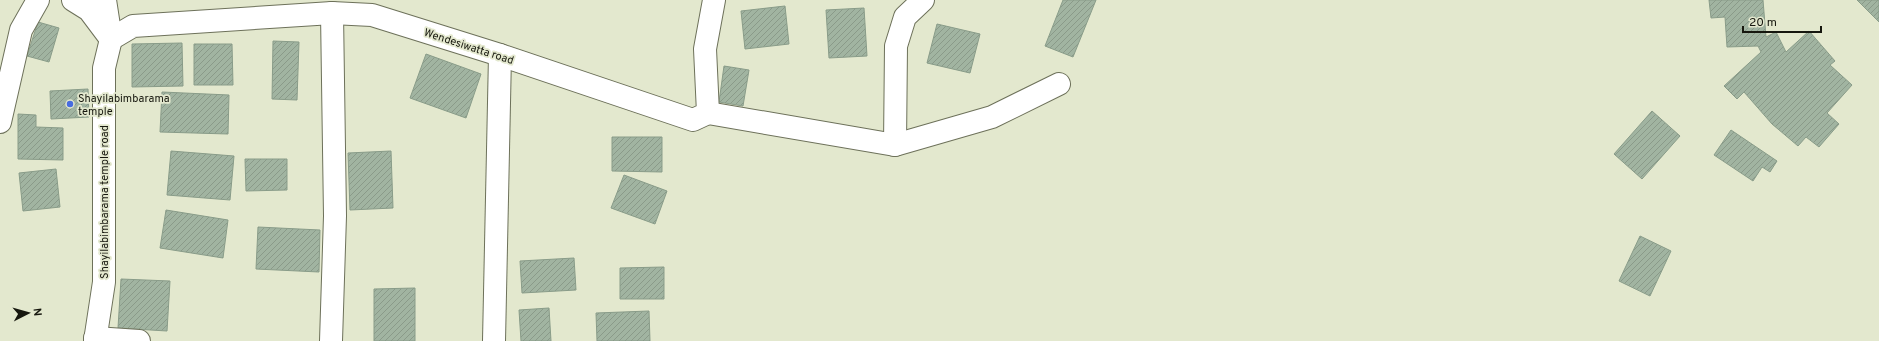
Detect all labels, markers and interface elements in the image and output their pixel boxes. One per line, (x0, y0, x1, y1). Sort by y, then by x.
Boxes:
scale bar (1743, 8, 1821, 34)
text: 20 m (1749, 15, 1777, 31)
street label: Wendesiwatta road (422, 26, 515, 68)
place label: Shayilabimbarama temple (78, 92, 170, 119)
marker: Shayilabimbarama temple (65, 99, 75, 109)
street label: Shayilabimbarama temple road (98, 125, 112, 279)
north arrow (8, 293, 48, 333)
text: N (30, 307, 44, 317)

